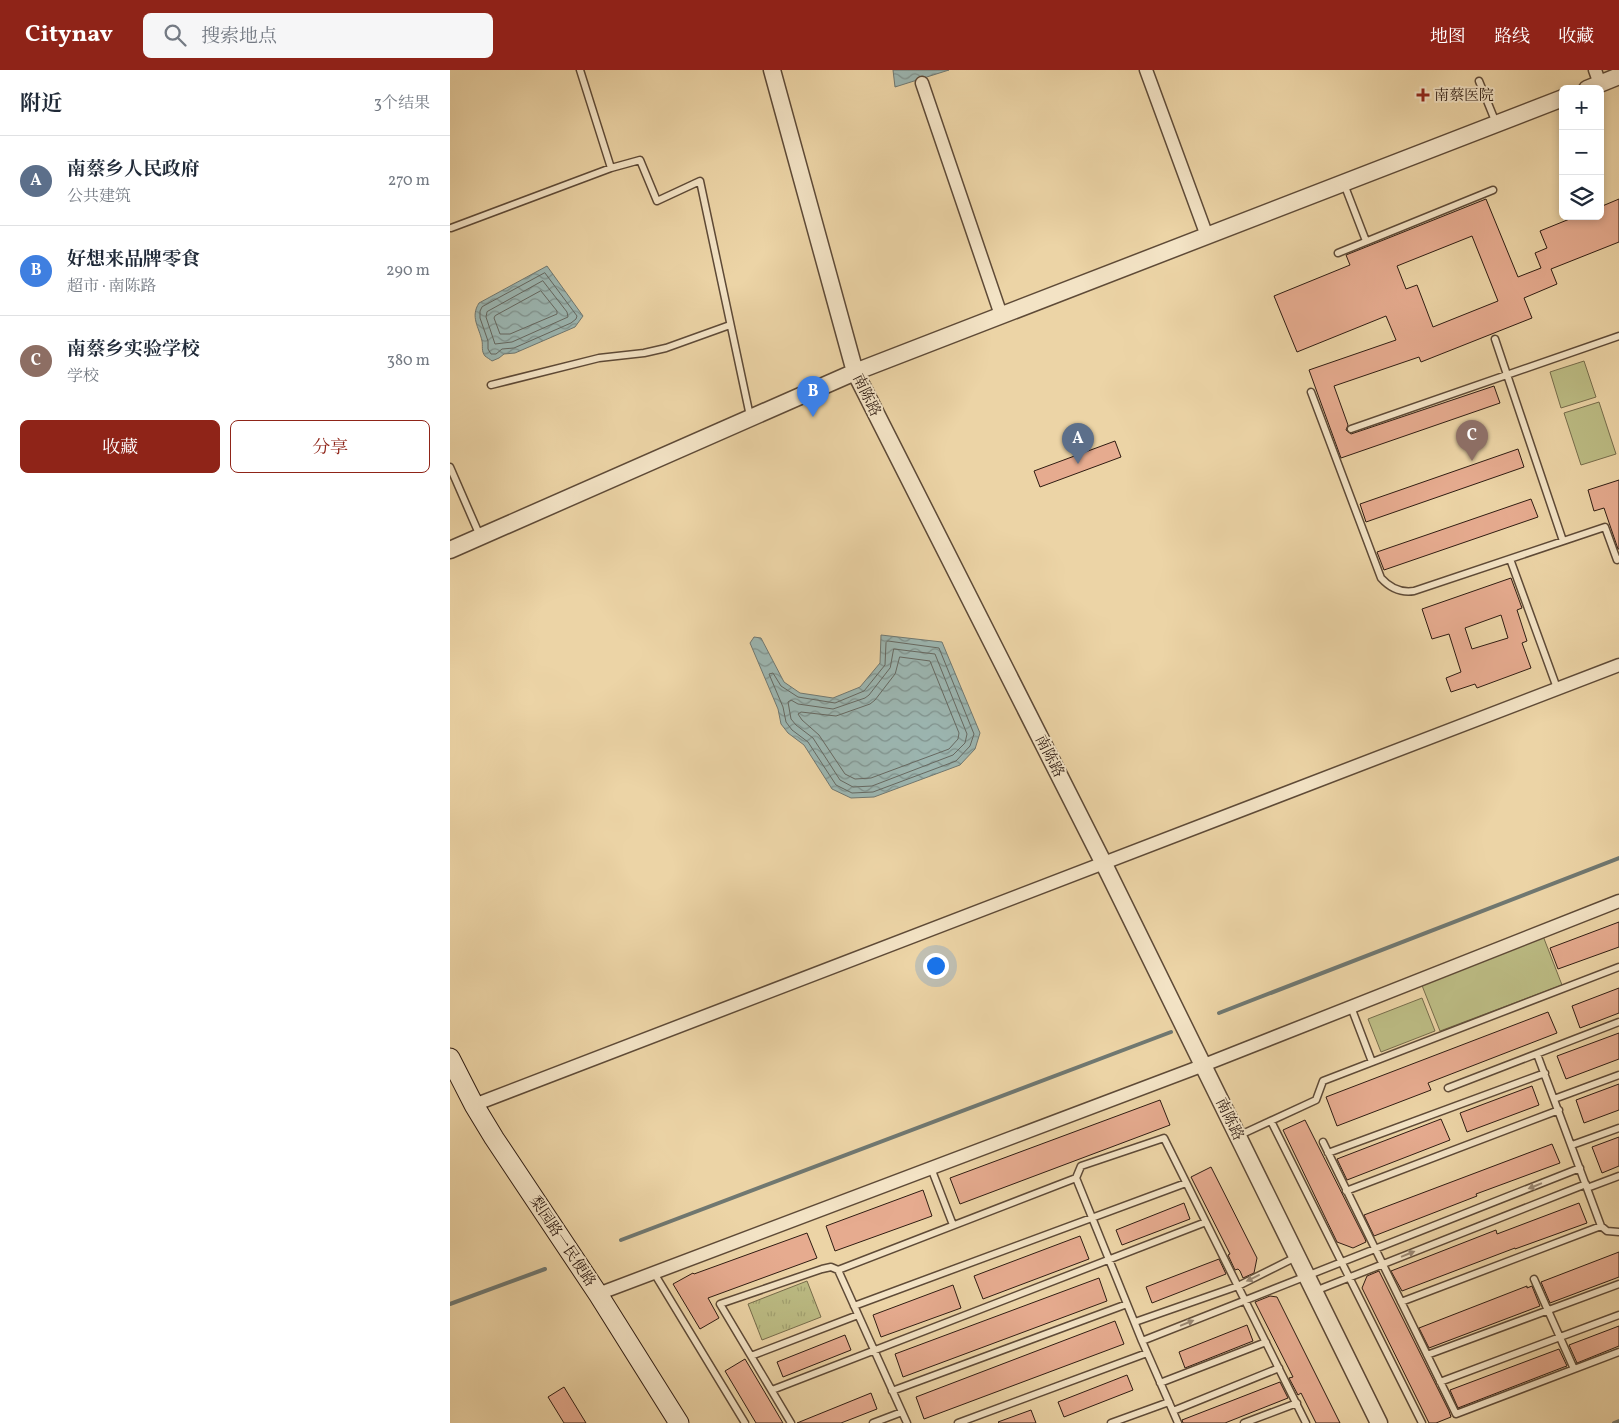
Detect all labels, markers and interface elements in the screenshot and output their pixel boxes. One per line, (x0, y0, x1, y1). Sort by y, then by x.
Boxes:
search box (143, 13, 493, 58)
text: Citynav (25, 18, 113, 52)
icon: search (161, 21, 189, 49)
text: 搜索地点 (201, 24, 277, 50)
text: 地图 (1430, 25, 1466, 50)
text: 路线 (1494, 25, 1530, 50)
text: 收藏 (1558, 25, 1594, 50)
map controls (1559, 85, 1604, 220)
button: + (1559, 85, 1604, 130)
place label: 南蔡医院 (1434, 86, 1494, 107)
marker: 南蔡医院 (1416, 88, 1430, 102)
text: 附近 (20, 90, 62, 119)
text: 3个结果 (374, 93, 430, 115)
button: − (1559, 130, 1604, 175)
text: 南蔡乡人民政府 (67, 157, 200, 183)
text: A (30, 170, 42, 192)
text: 270 m (388, 170, 430, 192)
button: layers (1559, 175, 1604, 220)
text: 公共建筑 (67, 186, 131, 208)
text: 好想来品牌零食 (67, 247, 200, 273)
text: B (31, 260, 41, 282)
text: 290 m (386, 260, 430, 282)
text: 超市 · 南陈路 (67, 276, 157, 298)
text: 南蔡乡实验学校 (67, 337, 200, 363)
text: C (31, 350, 41, 372)
text: 380 m (387, 350, 430, 372)
text: 学校 (67, 366, 99, 388)
street label: 南陈路 (846, 371, 885, 420)
pin: B (797, 376, 829, 417)
button: 收藏 (20, 420, 220, 473)
button: 分享 (230, 420, 430, 473)
pin: C (1456, 420, 1488, 461)
pin: A (1062, 423, 1094, 464)
street label: 南陈路 (1029, 732, 1068, 782)
your location (923, 953, 949, 979)
street label: 南陈路 (1209, 1095, 1248, 1144)
one-way arrow (1527, 1183, 1542, 1190)
street label: 梨园路一民便路 (524, 1192, 600, 1291)
one-way arrow (1401, 1250, 1416, 1258)
one-way arrow (1246, 1274, 1261, 1282)
one-way arrow (1180, 1319, 1194, 1327)

